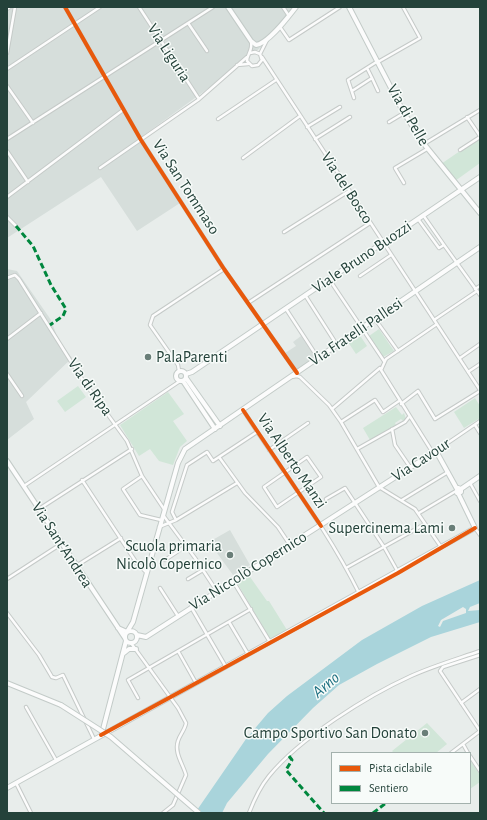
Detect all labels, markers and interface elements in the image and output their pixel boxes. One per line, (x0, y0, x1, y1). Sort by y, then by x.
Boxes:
street label: Via Liguria (143, 20, 195, 86)
street label: Via di Pelle (383, 81, 433, 149)
street label: Via San Tommaso (148, 136, 224, 238)
street label: Via del Bosco (317, 149, 377, 227)
street label: Viale Bruno Buozzi (309, 217, 415, 297)
street label: Via Fratelli Pallesi (306, 294, 406, 370)
place label: PalaParenti (156, 347, 228, 367)
marker: PalaParenti (143, 352, 153, 362)
street label: Via di Ripa (63, 354, 117, 420)
street label: Via Alberto Manzi (253, 410, 331, 512)
street label: Via Cavour (388, 434, 454, 486)
street label: Via Sant'Andrea (27, 499, 97, 591)
place label: Supercinema Lami (329, 518, 444, 538)
marker: Supercinema Lami (447, 523, 457, 533)
street label: Via Niccolò Copernico (186, 527, 310, 615)
place label: Scuola primaria Nicolò Copernico (116, 536, 222, 574)
marker: Scuola primaria Nicolò Copernico (225, 550, 235, 560)
water label: Arno (308, 668, 344, 702)
place label: Campo Sportivo San Donato (244, 723, 417, 743)
marker: Campo Sportivo San Donato (420, 728, 430, 738)
legend (331, 752, 471, 804)
text: Pista ciclabile (369, 762, 432, 774)
text: Sentiero (369, 782, 408, 794)

